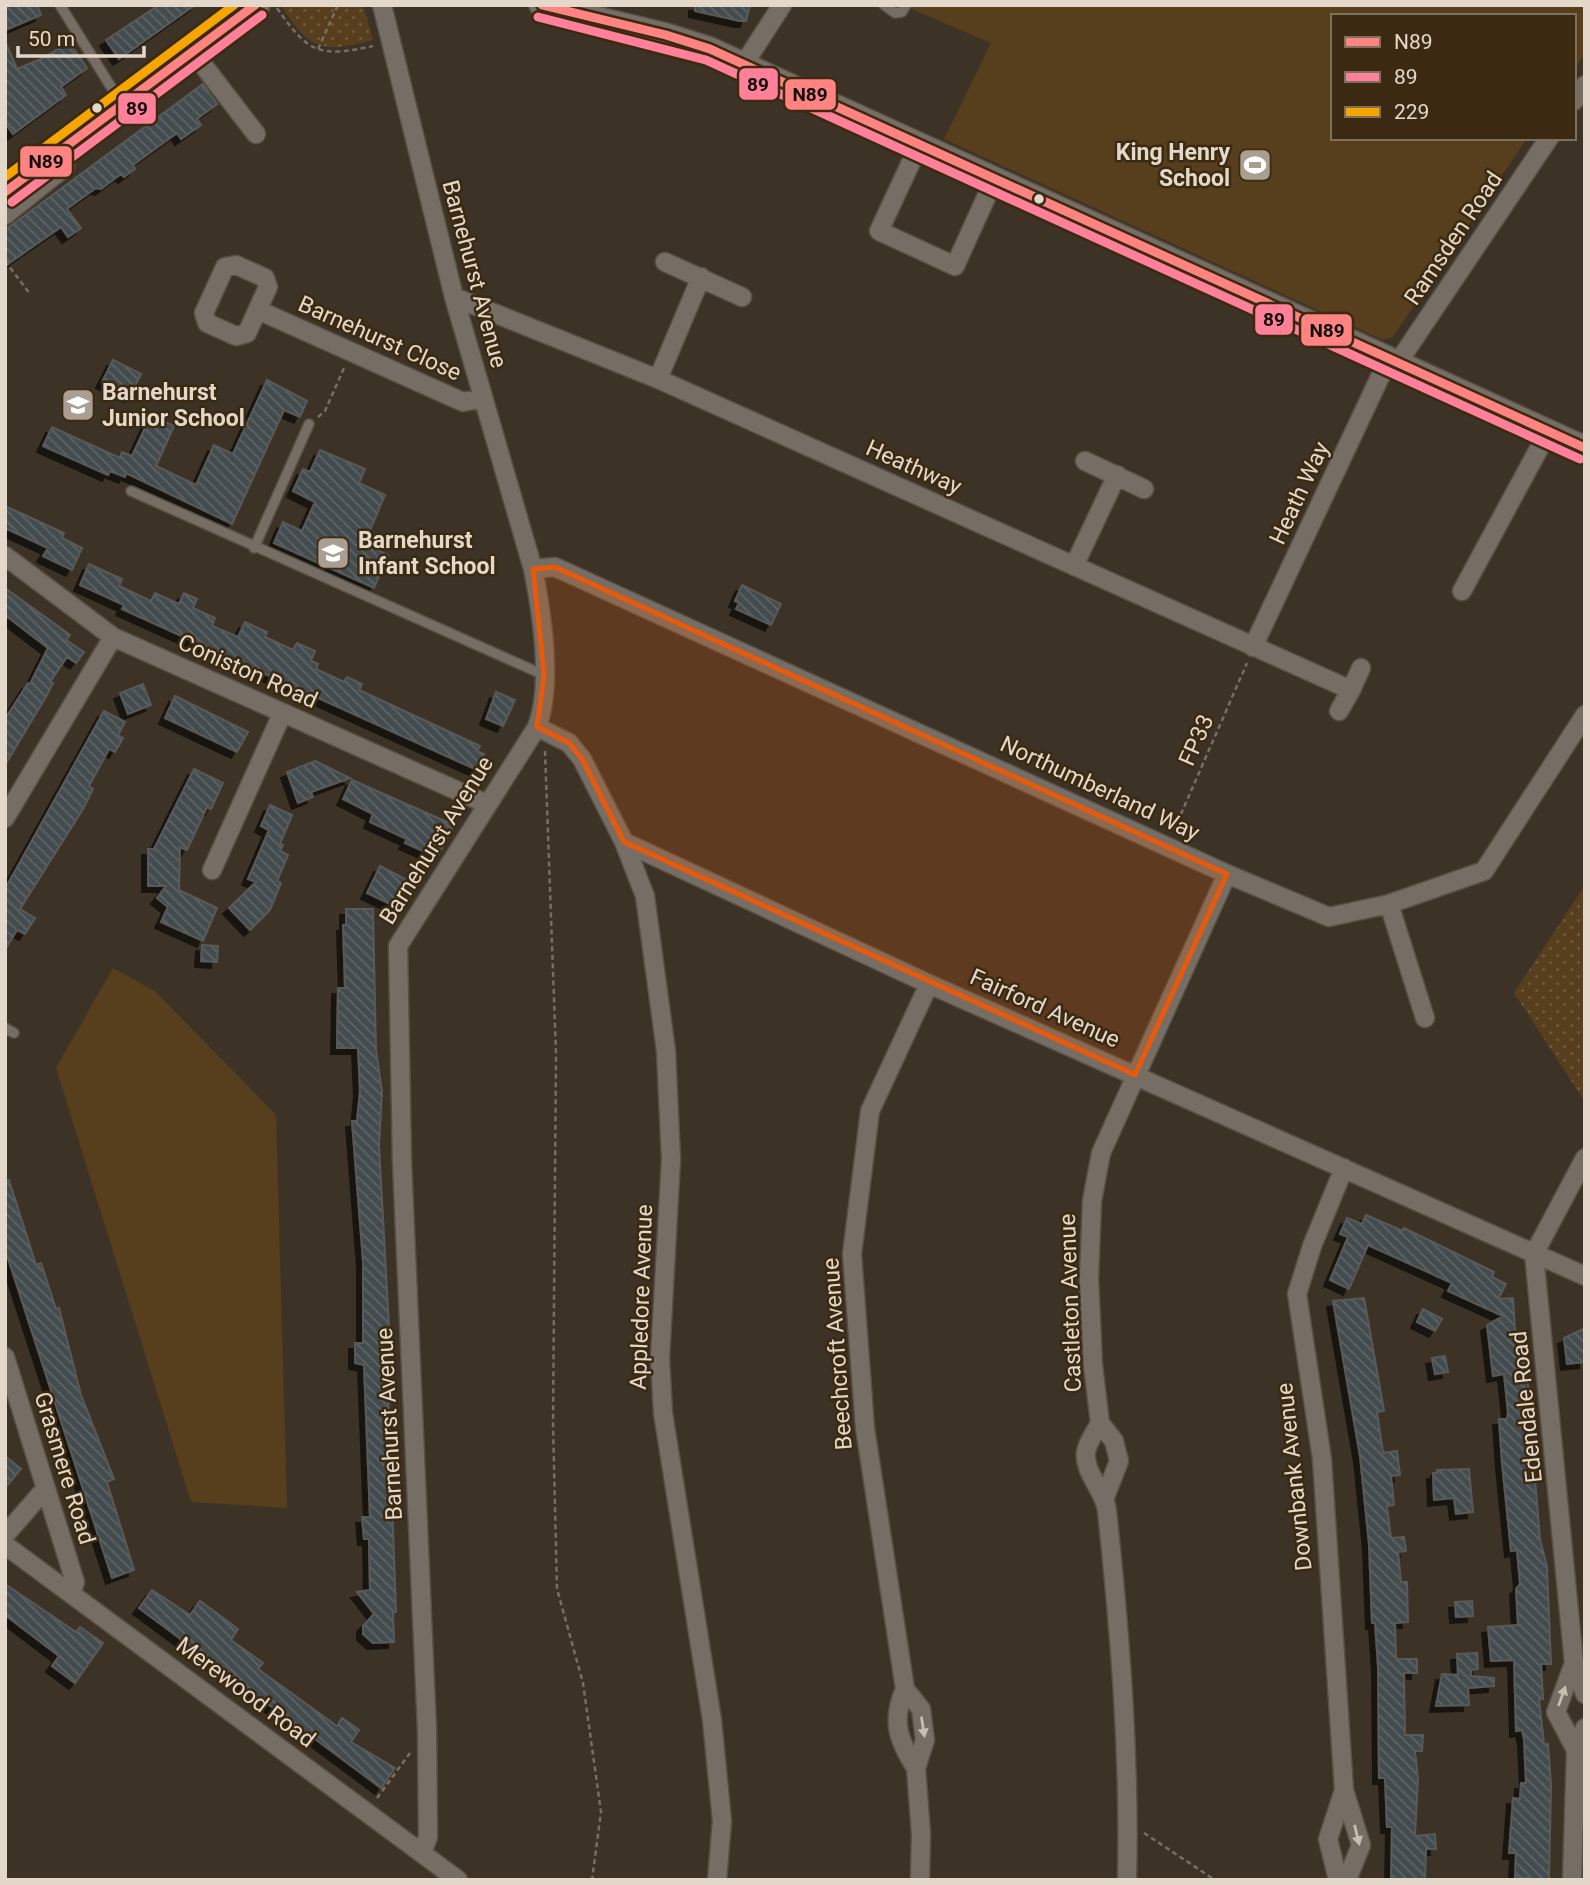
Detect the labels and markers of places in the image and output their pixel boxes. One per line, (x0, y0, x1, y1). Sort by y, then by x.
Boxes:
unlabelled marker (90, 101, 104, 115)
place label: King Henry School (1116, 139, 1230, 192)
sports icon: King Henry School (1236, 146, 1274, 184)
unlabelled marker (1032, 192, 1046, 206)
place label: Barnehurst Junior School (102, 379, 245, 432)
school or university icon: Barnehurst Junior School (59, 386, 97, 424)
place label: Barnehurst Infant School (358, 527, 496, 580)
school or university icon: Barnehurst Infant School (314, 534, 352, 572)

